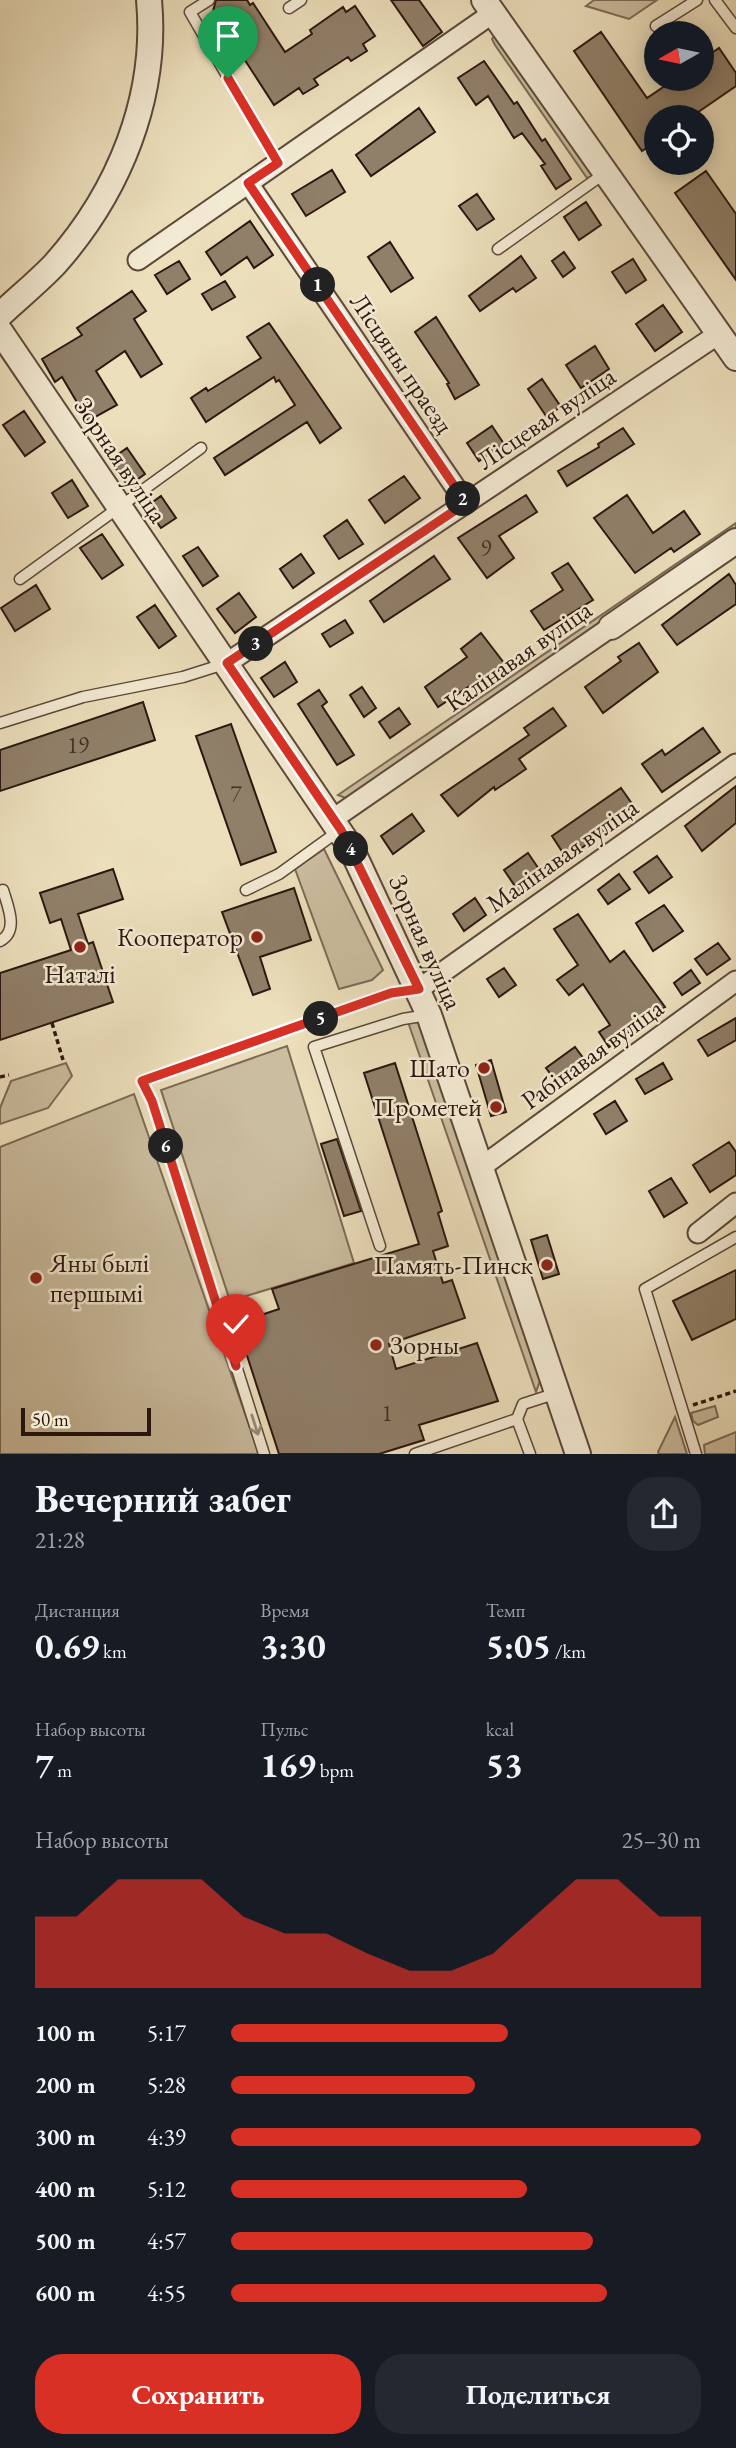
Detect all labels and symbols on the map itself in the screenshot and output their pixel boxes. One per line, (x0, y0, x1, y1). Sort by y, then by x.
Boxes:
pin (198, 6, 258, 78)
north arrow (644, 21, 714, 91)
pin: 1 (300, 268, 336, 302)
street label: Лісцяны праезд (342, 286, 462, 440)
street label: Лісцевая вуліца (470, 359, 623, 477)
street label: Зорная вуліца (67, 391, 176, 530)
pin: 2 (446, 482, 480, 516)
house number: 9 (480, 533, 492, 563)
street label: Калінавая вуліца (438, 592, 599, 719)
pin: 3 (238, 626, 274, 662)
house number: 19 (67, 730, 89, 760)
house number: 7 (230, 779, 242, 809)
street label: Малінавая вуліца (479, 790, 645, 920)
pin: 4 (334, 832, 368, 866)
street label: Зорная вуліца (381, 869, 471, 1015)
place label: Кооператор (117, 920, 243, 954)
marker: Кооператор (249, 929, 265, 945)
marker: Наталі (72, 939, 88, 955)
place label: Наталі (44, 957, 116, 991)
street label: Рабінавая вуліца (514, 991, 670, 1117)
pin: 5 (304, 1002, 338, 1036)
place label: Шато (409, 1051, 470, 1085)
marker: Шато (476, 1060, 492, 1076)
place label: Прометей (373, 1090, 482, 1124)
marker: Прометей (488, 1099, 504, 1115)
pin: 6 (148, 1128, 184, 1164)
place label: Яны былі першымі (49, 1246, 149, 1310)
place label: Память-Пинск (374, 1248, 534, 1282)
marker: Память-Пинск (539, 1257, 555, 1273)
marker: Яны былі першымі (28, 1270, 44, 1286)
pin (206, 1294, 266, 1366)
place label: Зорны (390, 1328, 459, 1362)
marker: Зорны (368, 1337, 384, 1353)
house number: 1 (381, 1398, 393, 1428)
scale bar (21, 1405, 150, 1437)
one-way arrow (249, 1414, 262, 1436)

